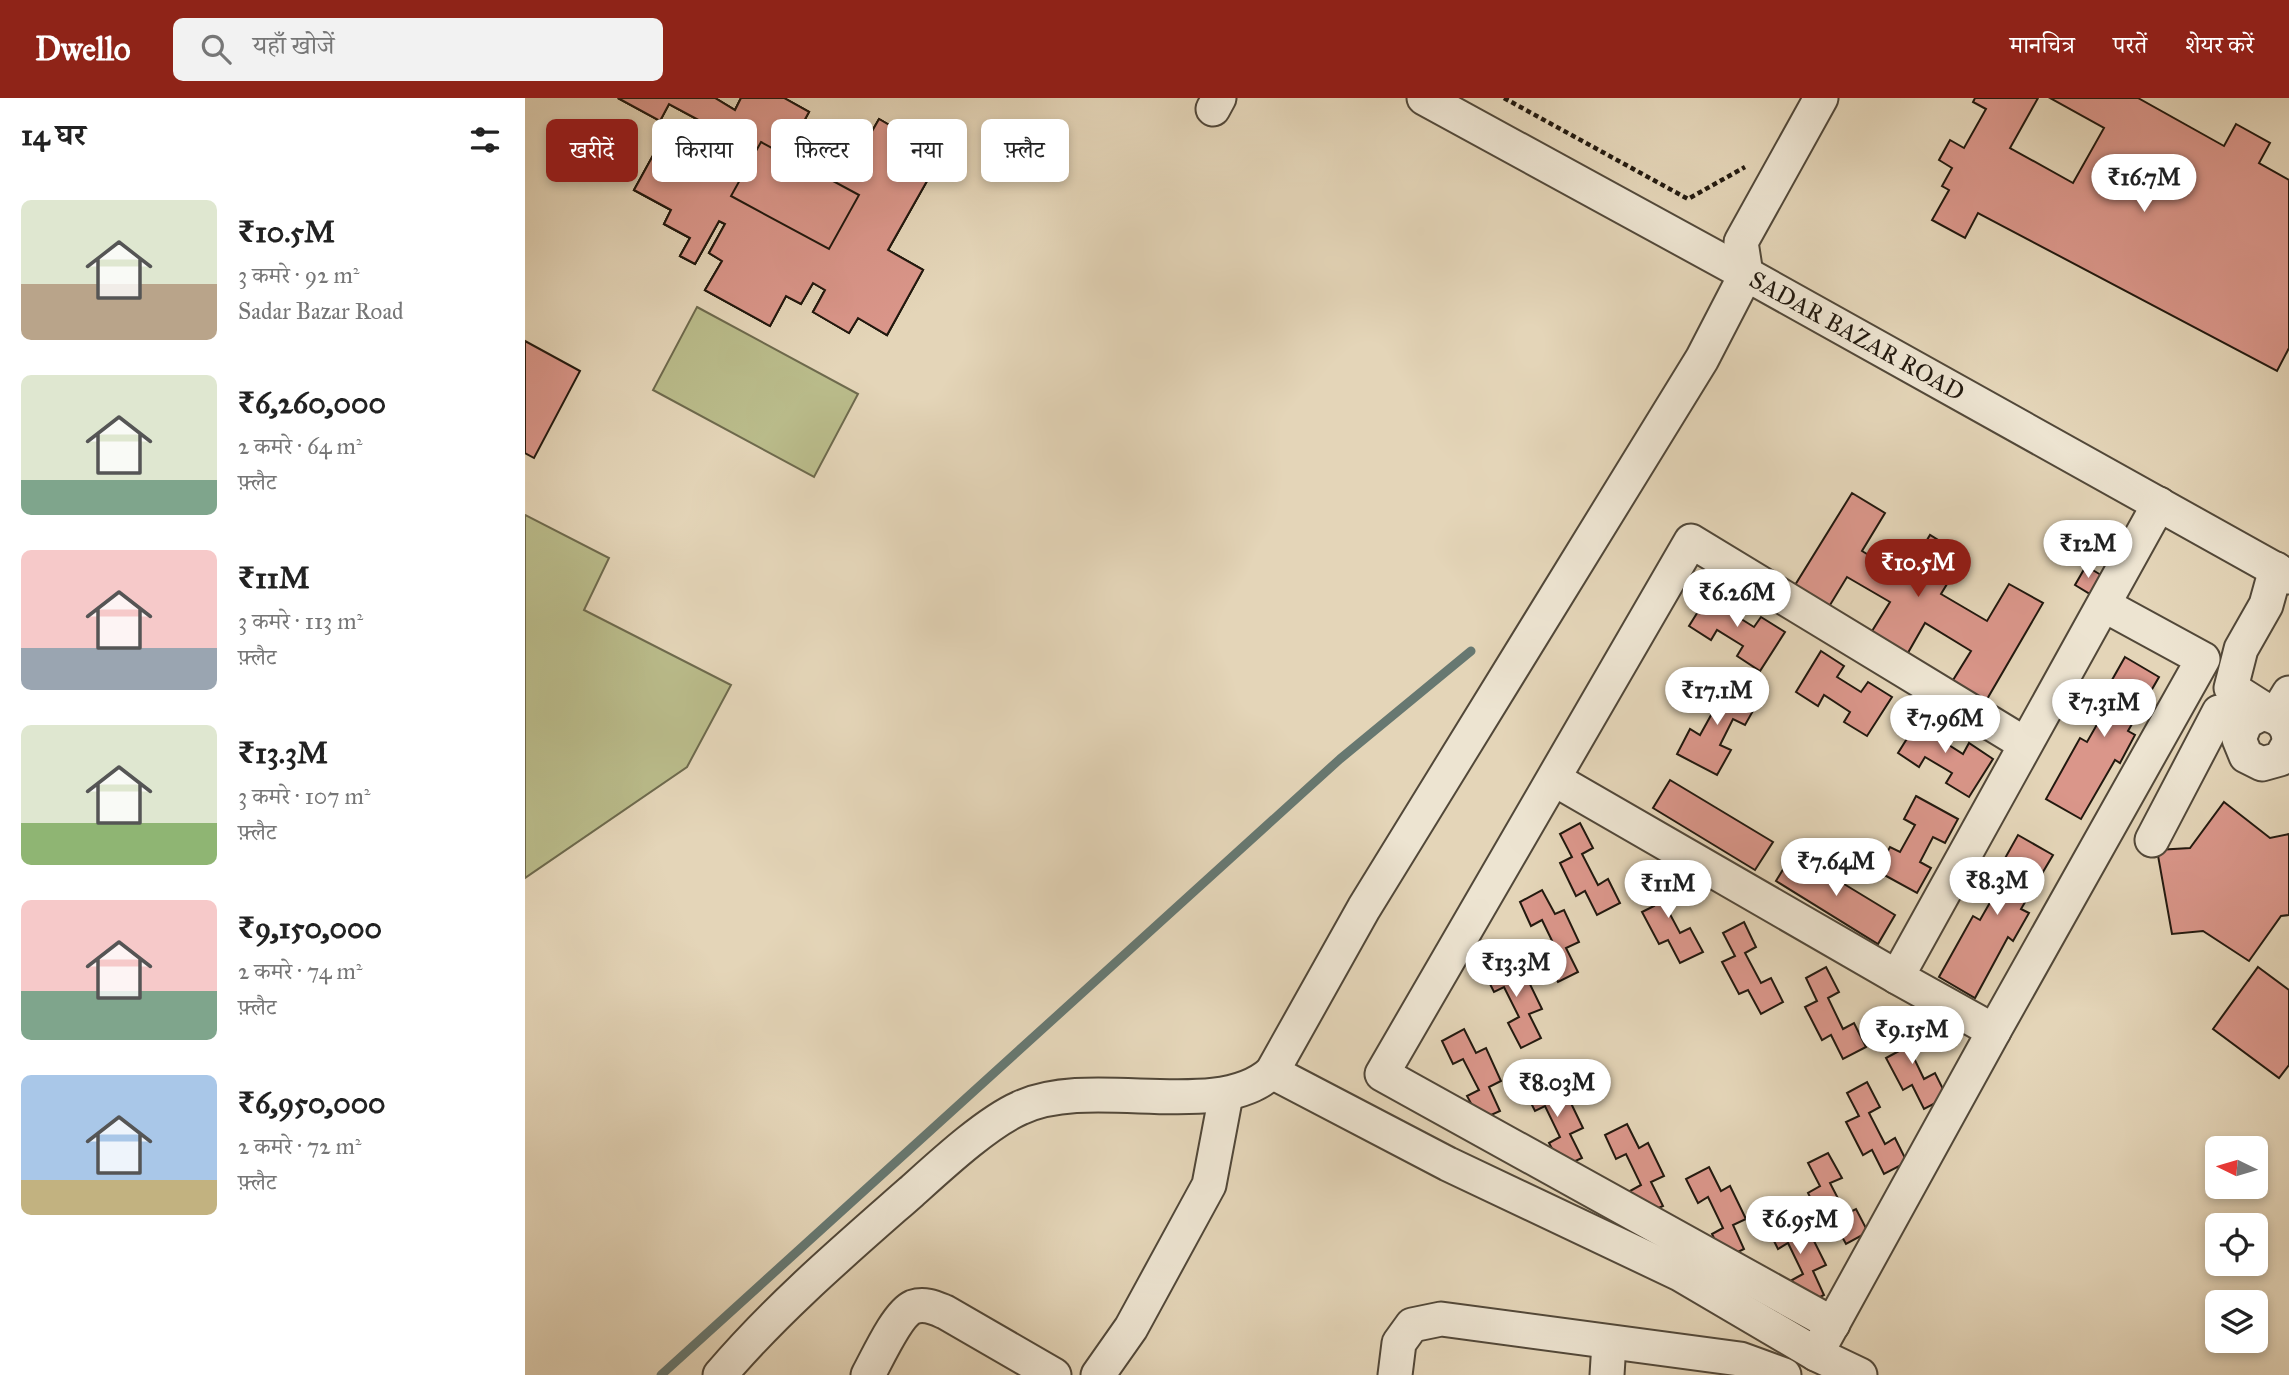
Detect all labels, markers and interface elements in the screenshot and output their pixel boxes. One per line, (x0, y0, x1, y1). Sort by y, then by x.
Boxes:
search box (173, 18, 663, 81)
text: Dwello (35, 29, 131, 69)
text: यहाँ खोजें (253, 29, 334, 61)
icon: search (197, 30, 235, 68)
text: मानचित्र (2010, 30, 2075, 60)
text: परतें (2113, 30, 2147, 60)
text: शेयर करें (2185, 30, 2254, 60)
text: 14 घर (21, 117, 86, 153)
chip: खरीदें (546, 119, 638, 182)
chip: किराया (652, 119, 757, 182)
chip: फ़िल्टर (771, 119, 873, 182)
chip: नया (887, 119, 967, 182)
chip: फ़्लैट (981, 119, 1069, 182)
icon: filters (466, 121, 504, 159)
pin: ₹16.7M (2087, 155, 2201, 214)
text: ₹16.7M (2107, 163, 2181, 191)
text: ₹10.5M (238, 214, 335, 250)
icon: home (77, 228, 161, 312)
text: 3 कमरे · 92 m² (238, 261, 359, 289)
street label: SADAR BAZAR ROAD (1744, 264, 1970, 408)
text: Sadar Bazar Road (238, 297, 404, 325)
text: ₹6,260,000 (238, 385, 386, 421)
icon: home (77, 403, 161, 487)
text: 2 कमरे · 64 m² (238, 432, 363, 460)
text: फ़्लैट (238, 468, 276, 496)
pin: ₹12M (2047, 520, 2129, 580)
text: ₹12M (2059, 529, 2117, 557)
pin: ₹10.5M (1861, 540, 1975, 599)
text: ₹10.5M (1881, 548, 1955, 576)
text: ₹11M (238, 560, 310, 596)
pin: ₹6.26M (1680, 570, 1794, 629)
icon: home (77, 578, 161, 662)
text: ₹6.26M (1699, 578, 1775, 606)
text: 3 कमरे · 113 m² (238, 607, 363, 635)
text: फ़्लैट (238, 643, 276, 671)
pin: ₹17.1M (1660, 668, 1774, 727)
text: ₹17.1M (1681, 676, 1753, 704)
pin: ₹7.31M (2047, 680, 2161, 739)
text: ₹7.31M (2068, 688, 2140, 716)
pin: ₹7.96M (1888, 696, 2002, 755)
text: ₹7.96M (1906, 704, 1984, 732)
text: ₹13.3M (238, 735, 328, 771)
icon: home (77, 753, 161, 837)
text: 3 कमरे · 107 m² (238, 782, 370, 810)
text: फ़्लैट (238, 818, 276, 846)
pin: ₹7.64M (1779, 838, 1893, 898)
text: ₹7.64M (1797, 847, 1875, 875)
pin: ₹8.3M (1948, 858, 2046, 917)
pin: ₹11M (1627, 860, 1709, 920)
text: ₹8.3M (1966, 866, 2028, 894)
text: ₹11M (1641, 869, 1695, 897)
text: ₹9,150,000 (238, 910, 382, 946)
icon: home (77, 928, 161, 1012)
pin: ₹13.3M (1459, 940, 1573, 999)
text: ₹13.3M (1482, 948, 1550, 976)
text: 2 कमरे · 74 m² (238, 957, 362, 985)
text: फ़्लैट (238, 993, 276, 1021)
pin: ₹9.15M (1855, 1006, 1969, 1066)
text: ₹9.15M (1875, 1015, 1949, 1043)
pin: ₹8.03M (1500, 1060, 1614, 1119)
text: ₹8.03M (1519, 1068, 1595, 1096)
text: ₹6,950,000 (238, 1085, 386, 1121)
icon: home (77, 1103, 161, 1187)
text: 2 कमरे · 72 m² (238, 1132, 362, 1160)
north arrow (2205, 1136, 2268, 1199)
map controls (2205, 1136, 2268, 1353)
text: फ़्लैट (238, 1168, 276, 1196)
pin: ₹6.95M (1743, 1196, 1857, 1256)
text: ₹6.95M (1762, 1205, 1838, 1233)
button: locate (2205, 1213, 2268, 1276)
button: layers (2205, 1290, 2268, 1353)

